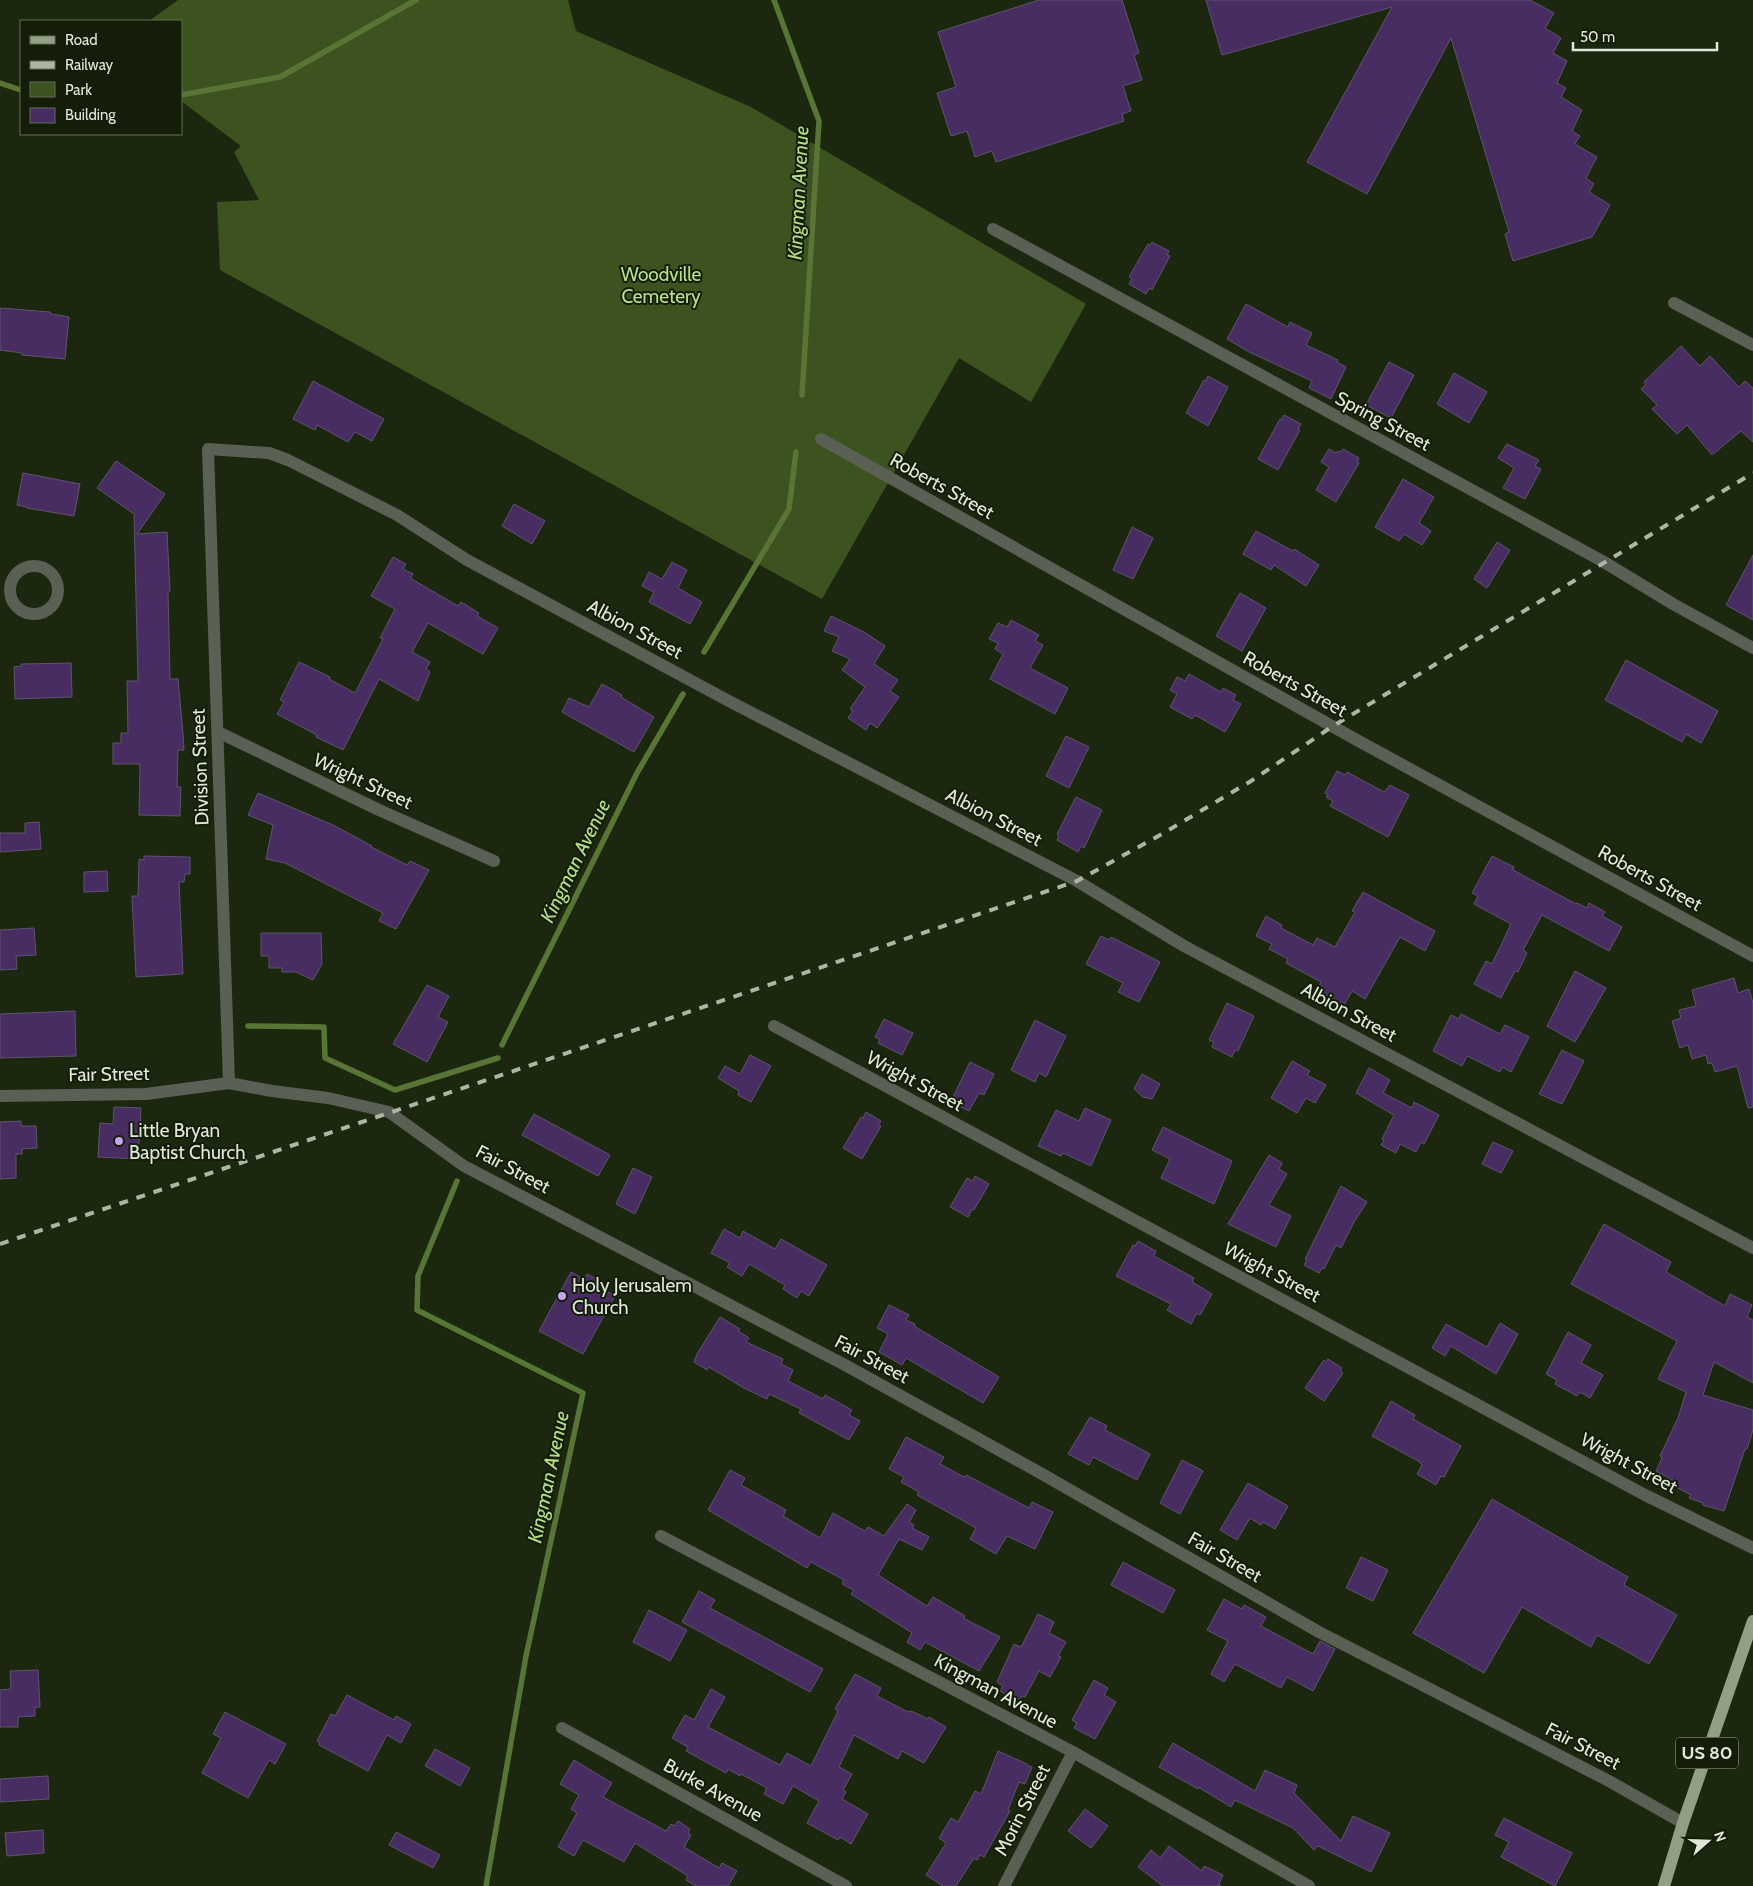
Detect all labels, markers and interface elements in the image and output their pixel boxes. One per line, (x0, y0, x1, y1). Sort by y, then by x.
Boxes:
legend (20, 20, 182, 135)
scale bar (1573, 20, 1717, 52)
text: 50 m (1580, 28, 1615, 46)
text: Road (65, 31, 98, 49)
text: Railway (65, 56, 114, 74)
text: Park (65, 81, 92, 99)
text: Building (65, 106, 116, 124)
water label: Kingman Avenue (783, 125, 813, 261)
park label: Woodville Cemetery (621, 263, 702, 308)
street label: Spring Street (1331, 386, 1435, 456)
street label: Roberts Street (886, 448, 998, 524)
street label: Albion Street (583, 594, 687, 664)
street label: Roberts Street (1239, 646, 1351, 722)
street label: Division Street (186, 707, 214, 826)
street label: Wright Street (310, 748, 417, 814)
street label: Albion Street (942, 783, 1046, 851)
water label: Kingman Avenue (535, 795, 615, 927)
street label: Roberts Street (1594, 840, 1706, 916)
street label: Albion Street (1297, 977, 1401, 1047)
street label: Wright Street (863, 1046, 968, 1116)
street label: Fair Street (68, 1062, 150, 1086)
place label: Little Bryan Baptist Church (129, 1119, 246, 1164)
marker: Little Bryan Baptist Church (113, 1135, 125, 1147)
street label: Fair Street (472, 1140, 555, 1198)
street label: Wright Street (1220, 1237, 1325, 1307)
place label: Holy Jerusalem Church (572, 1274, 692, 1319)
marker: Holy Jerusalem Church (556, 1290, 568, 1302)
street label: Fair Street (831, 1330, 914, 1388)
water label: Kingman Avenue (522, 1409, 574, 1545)
street label: Wright Street (1577, 1428, 1682, 1498)
street label: Fair Street (1184, 1527, 1266, 1588)
street label: Kingman Avenue (930, 1649, 1062, 1733)
street label: Fair Street (1542, 1717, 1625, 1775)
road number: US 80 (1676, 1738, 1738, 1769)
street label: Burke Avenue (660, 1753, 767, 1827)
street label: Morin Street (989, 1760, 1055, 1860)
north arrow (1683, 1816, 1733, 1866)
text: N (1710, 1829, 1730, 1844)

